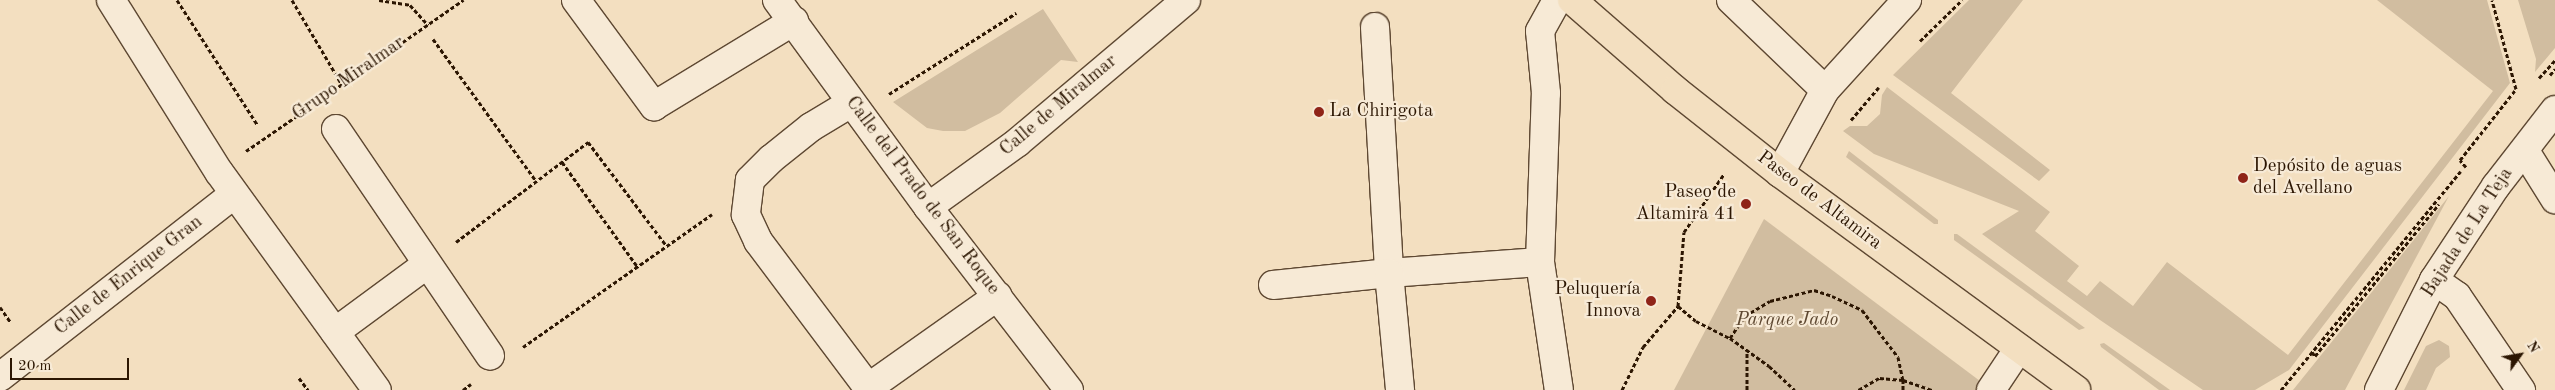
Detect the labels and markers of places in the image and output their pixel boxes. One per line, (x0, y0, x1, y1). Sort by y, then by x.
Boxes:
place label: La Chirigota (1329, 101, 1433, 123)
marker: La Chirigota (1313, 106, 1325, 118)
place label: Depósito de aguas del Avellano (2253, 156, 2402, 200)
marker: Depósito de aguas del Avellano (2237, 172, 2249, 184)
place label: Paseo de Altamira 41 (1636, 182, 1736, 226)
marker: Paseo de Altamira 41 (1740, 198, 1752, 210)
place label: Peluquería Innova (1554, 279, 1641, 323)
marker: Peluquería Innova (1645, 295, 1657, 307)

